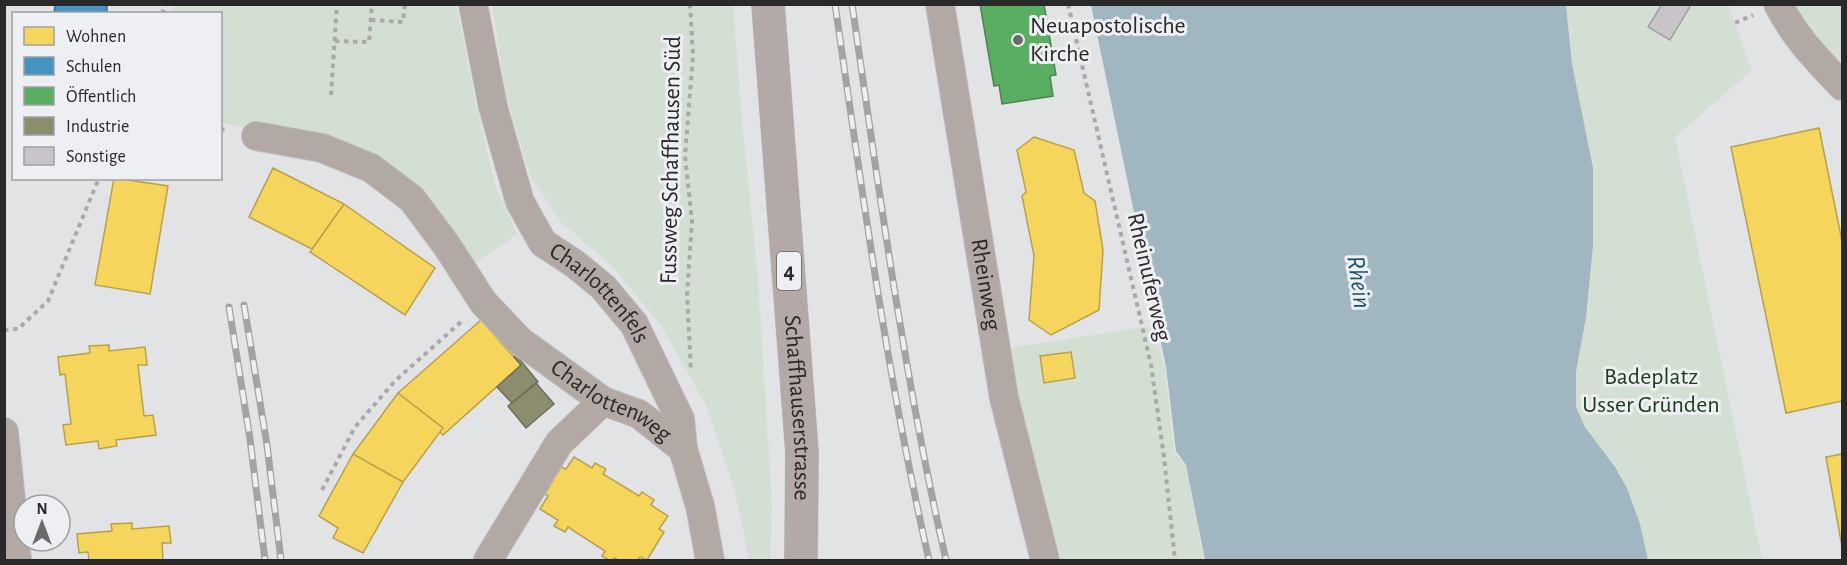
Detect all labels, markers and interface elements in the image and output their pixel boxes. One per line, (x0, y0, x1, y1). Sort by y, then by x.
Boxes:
legend (12, 12, 222, 180)
place label: Neuapostolische Kirche (1030, 14, 1186, 66)
text: Wohnen (66, 28, 126, 46)
marker: Neuapostolische Kirche (1011, 33, 1025, 47)
street label: Fussweg Schaffhausen Süd (657, 36, 685, 284)
text: Schulen (66, 58, 122, 76)
text: Öffentlich (66, 86, 136, 106)
text: Industrie (66, 118, 129, 136)
text: Sonstige (66, 148, 126, 166)
street label: Rheinuferweg (1123, 210, 1176, 344)
street label: Rheinweg (966, 237, 1005, 332)
street label: Charlottenfels (545, 239, 653, 347)
road number: 4 (777, 252, 801, 290)
water label: Rhein (1342, 254, 1376, 310)
street label: Schaffhauserstrasse (780, 314, 814, 501)
street label: Charlottenweg (546, 355, 676, 447)
park label: Badeplatz Usser Gründen (1582, 365, 1720, 417)
north arrow (12, 493, 72, 553)
text: N (36, 501, 48, 517)

